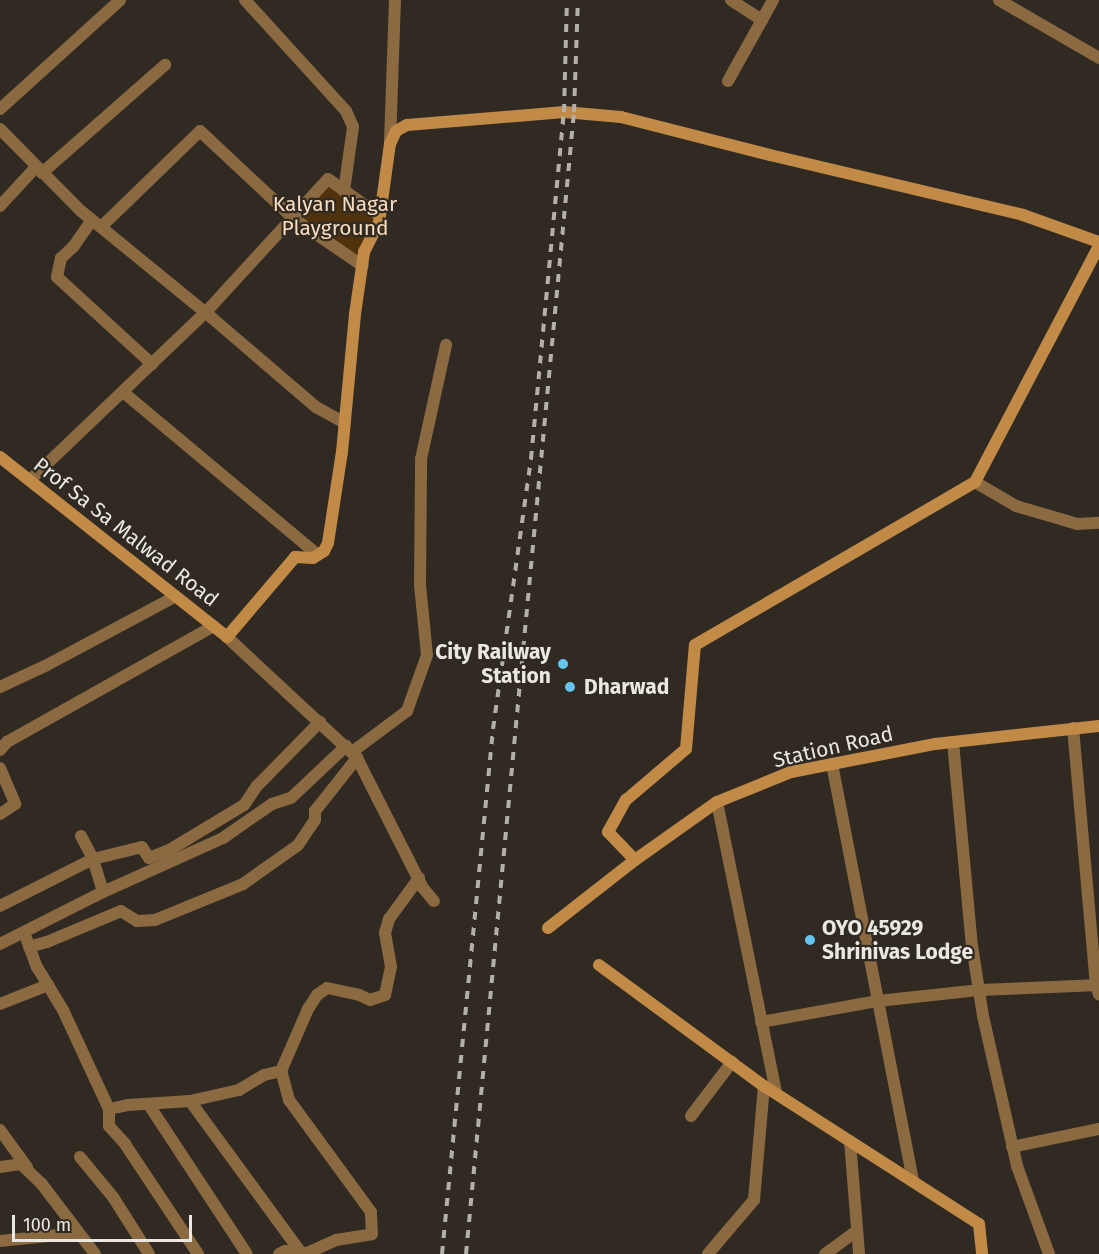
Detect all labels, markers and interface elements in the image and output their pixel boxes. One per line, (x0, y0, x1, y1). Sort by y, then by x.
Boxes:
park label: Kalyan Nagar Playground (273, 191, 397, 241)
street label: Prof Sa Sa Malwad Road (29, 452, 223, 612)
place label: City Railway Station (435, 639, 551, 689)
marker: City Railway Station (556, 657, 570, 671)
place label: Dharwad (584, 674, 669, 700)
marker: Dharwad (561, 678, 579, 696)
street label: Station Road (771, 721, 895, 773)
place label: OYO 45929 Shrinivas Lodge (822, 915, 973, 965)
marker: OYO 45929 Shrinivas Lodge (803, 933, 817, 947)
scale bar (15, 1203, 195, 1241)
text: 100 m (23, 1214, 71, 1236)

